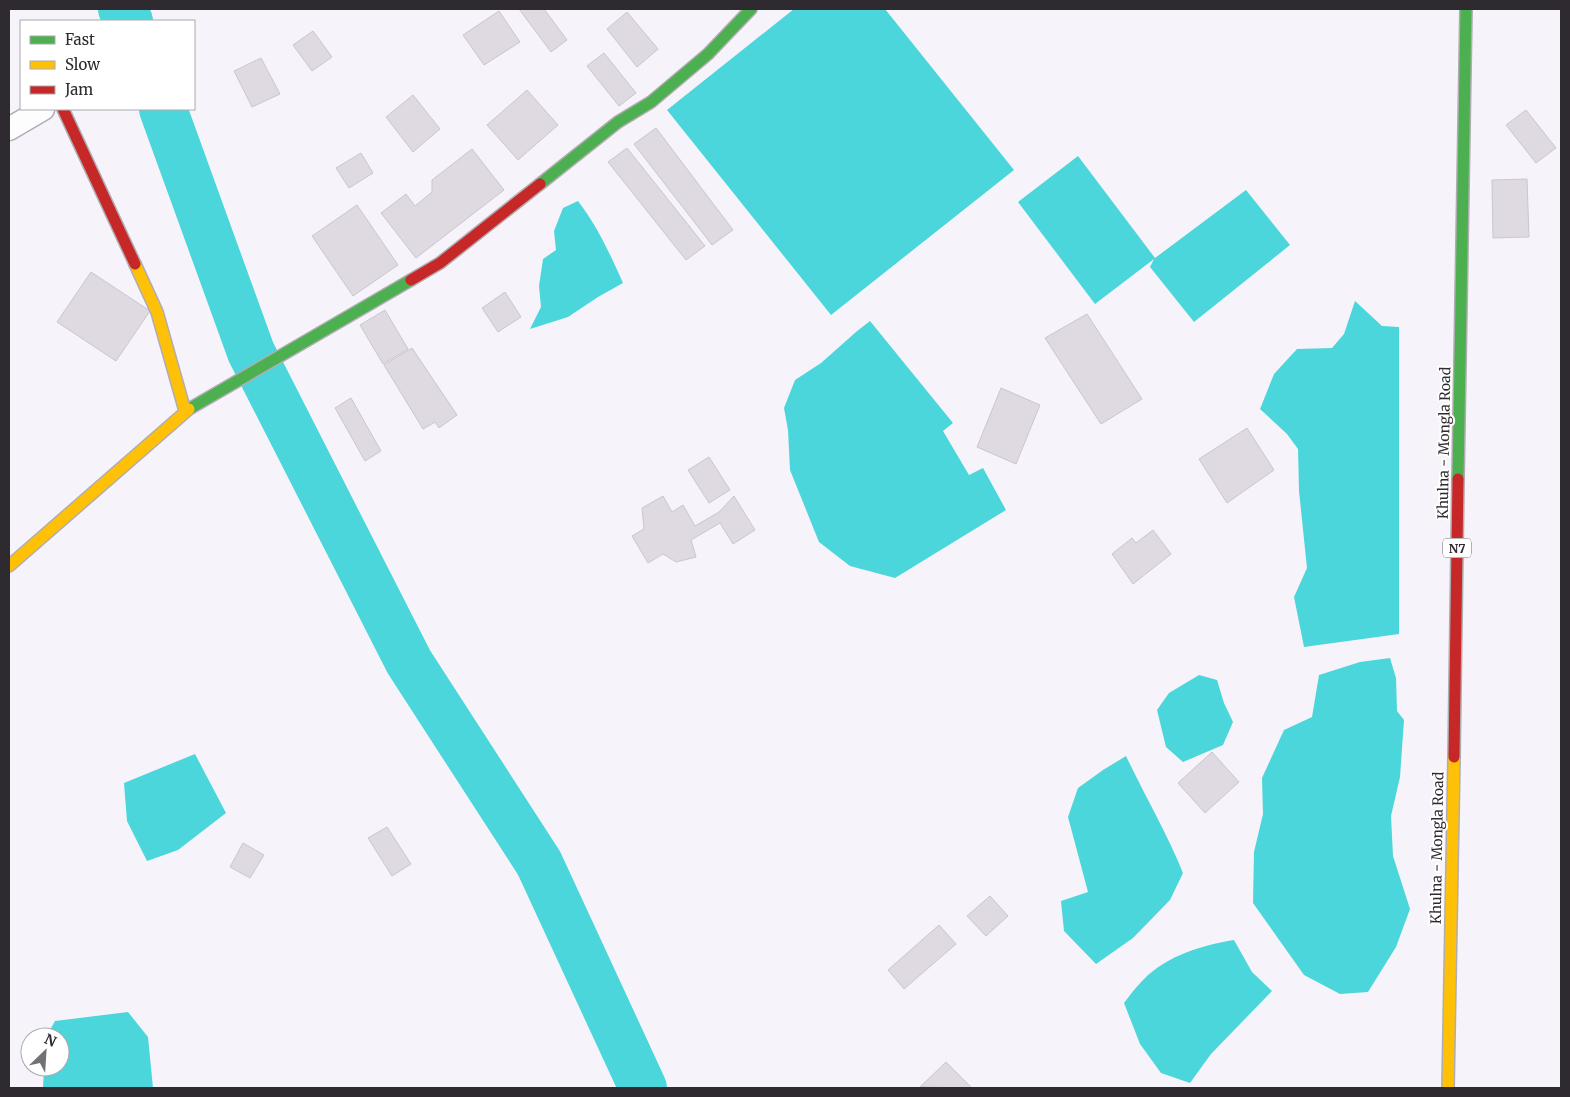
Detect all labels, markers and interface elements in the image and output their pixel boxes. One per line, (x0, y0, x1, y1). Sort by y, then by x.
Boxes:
legend (20, 20, 195, 110)
text: Fast (65, 30, 95, 49)
text: Slow (65, 55, 100, 74)
text: Jam (64, 80, 93, 99)
street label: Khulna - Mongla Road (1434, 366, 1454, 519)
road number: N7 (1443, 538, 1471, 558)
street label: Khulna - Mongla Road (1427, 771, 1447, 924)
north arrow (20, 1027, 70, 1077)
text: N (42, 1030, 59, 1051)

